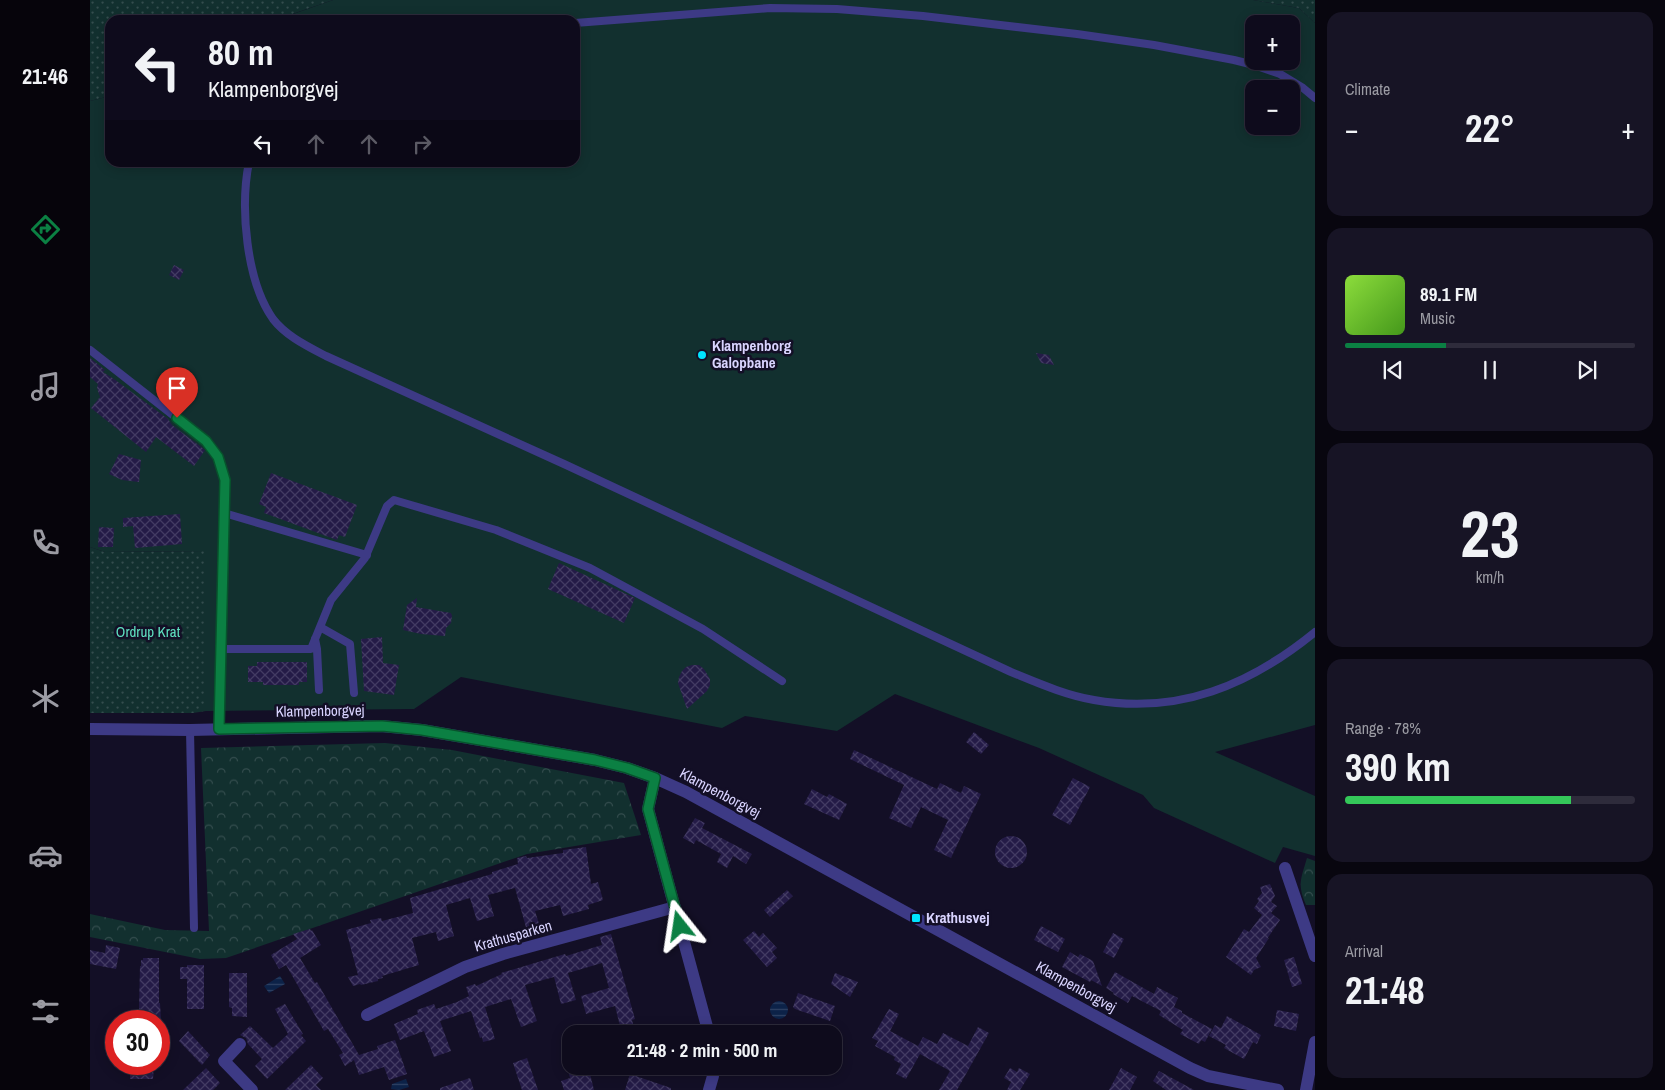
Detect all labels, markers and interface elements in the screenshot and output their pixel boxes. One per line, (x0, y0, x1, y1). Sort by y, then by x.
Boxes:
map controls (1245, 15, 1300, 135)
button: + (1245, 15, 1300, 70)
text: 80 m (208, 29, 273, 76)
icon: left (125, 35, 190, 100)
text: 21:46 (22, 61, 68, 91)
text: Klampenborgvej (208, 74, 338, 104)
text: Climate (1345, 78, 1390, 100)
button: − (1245, 80, 1300, 135)
text: 22° (1465, 103, 1515, 154)
text: − (1345, 110, 1358, 148)
text: + (1622, 110, 1635, 148)
icon: left (249, 130, 277, 158)
icon: ahead (302, 130, 330, 158)
icon: ahead (355, 130, 383, 158)
icon: right (408, 130, 436, 158)
icon: directions (28, 212, 63, 247)
text: 89.1 FM (1420, 281, 1477, 307)
text: Music (1420, 307, 1455, 329)
place label: Klampenborg Galopbane (712, 335, 792, 373)
marker: Klampenborg Galopbane (696, 349, 708, 361)
icon: previous (1379, 356, 1407, 384)
icon: pause (1476, 356, 1504, 384)
icon: next (1573, 356, 1601, 384)
pin (156, 367, 198, 418)
icon: music (28, 369, 63, 404)
icon: arrive (163, 374, 191, 402)
text: 23 (1460, 490, 1520, 577)
icon: phone (28, 525, 63, 560)
text: km/h (1476, 566, 1504, 588)
park label: Ordrup Krat (116, 621, 181, 642)
icon: climate (28, 681, 63, 716)
street label: Klampenborgvej (275, 699, 365, 722)
text: Range · 78% (1345, 717, 1421, 739)
text: 390 km (1345, 742, 1451, 793)
street label: Klampenborgvej (676, 762, 764, 823)
icon: car (28, 838, 63, 873)
position arrow (653, 899, 705, 951)
place label: Krathusvej (926, 907, 990, 928)
marker: Krathusvej (910, 912, 922, 924)
street label: Krathusparken (472, 914, 554, 957)
text: Arrival (1345, 940, 1383, 962)
street label: Klampenborgvej (1032, 956, 1120, 1017)
text: 21:48 (1345, 965, 1425, 1016)
icon: filters (28, 994, 63, 1029)
speed limit sign: 30 (105, 1010, 170, 1075)
text: 21:48 · 2 min · 500 m (627, 1037, 777, 1063)

